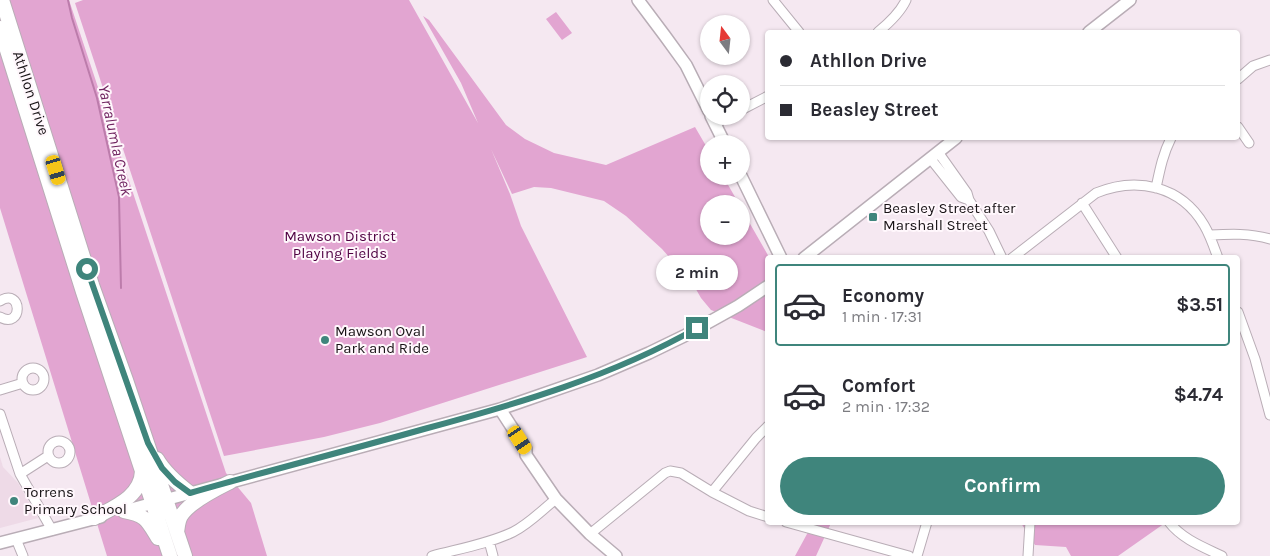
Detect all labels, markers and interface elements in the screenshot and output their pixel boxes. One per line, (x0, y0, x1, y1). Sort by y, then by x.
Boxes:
north arrow (700, 15, 750, 65)
map controls (700, 15, 750, 245)
street label: Athllon Drive (9, 49, 53, 137)
text: Athllon Drive (810, 50, 927, 72)
button: locate (700, 75, 750, 125)
water label: Yarralumla Creek (94, 83, 137, 198)
text: Beasley Street (810, 99, 938, 121)
button: + (700, 135, 750, 185)
car (44, 153, 67, 187)
button: − (700, 195, 750, 245)
place label: Beasley Street after Marshall Street (883, 199, 1016, 234)
marker: Beasley Street after Marshall Street (867, 211, 879, 223)
park label: Mawson District Playing Fields (284, 227, 396, 262)
callout: 2 min (656, 255, 738, 290)
route start (76, 258, 98, 280)
text: 2 min (675, 263, 719, 282)
icon: car (782, 283, 827, 328)
text: Economy (842, 285, 924, 307)
text: $3.51 (1176, 294, 1223, 316)
text: 1 min · 17:31 (842, 307, 922, 326)
route end (686, 317, 708, 339)
place label: Mawson Oval Park and Ride (335, 322, 429, 357)
marker: Mawson Oval Park and Ride (319, 334, 331, 346)
icon: car (782, 373, 827, 418)
text: Comfort (842, 375, 916, 397)
text: $4.74 (1174, 384, 1223, 406)
text: 2 min · 17:32 (842, 397, 930, 416)
car (505, 423, 534, 457)
button: Confirm (780, 457, 1225, 515)
place label: Torrens Primary School (24, 483, 127, 518)
marker: Torrens Primary School (8, 495, 20, 507)

